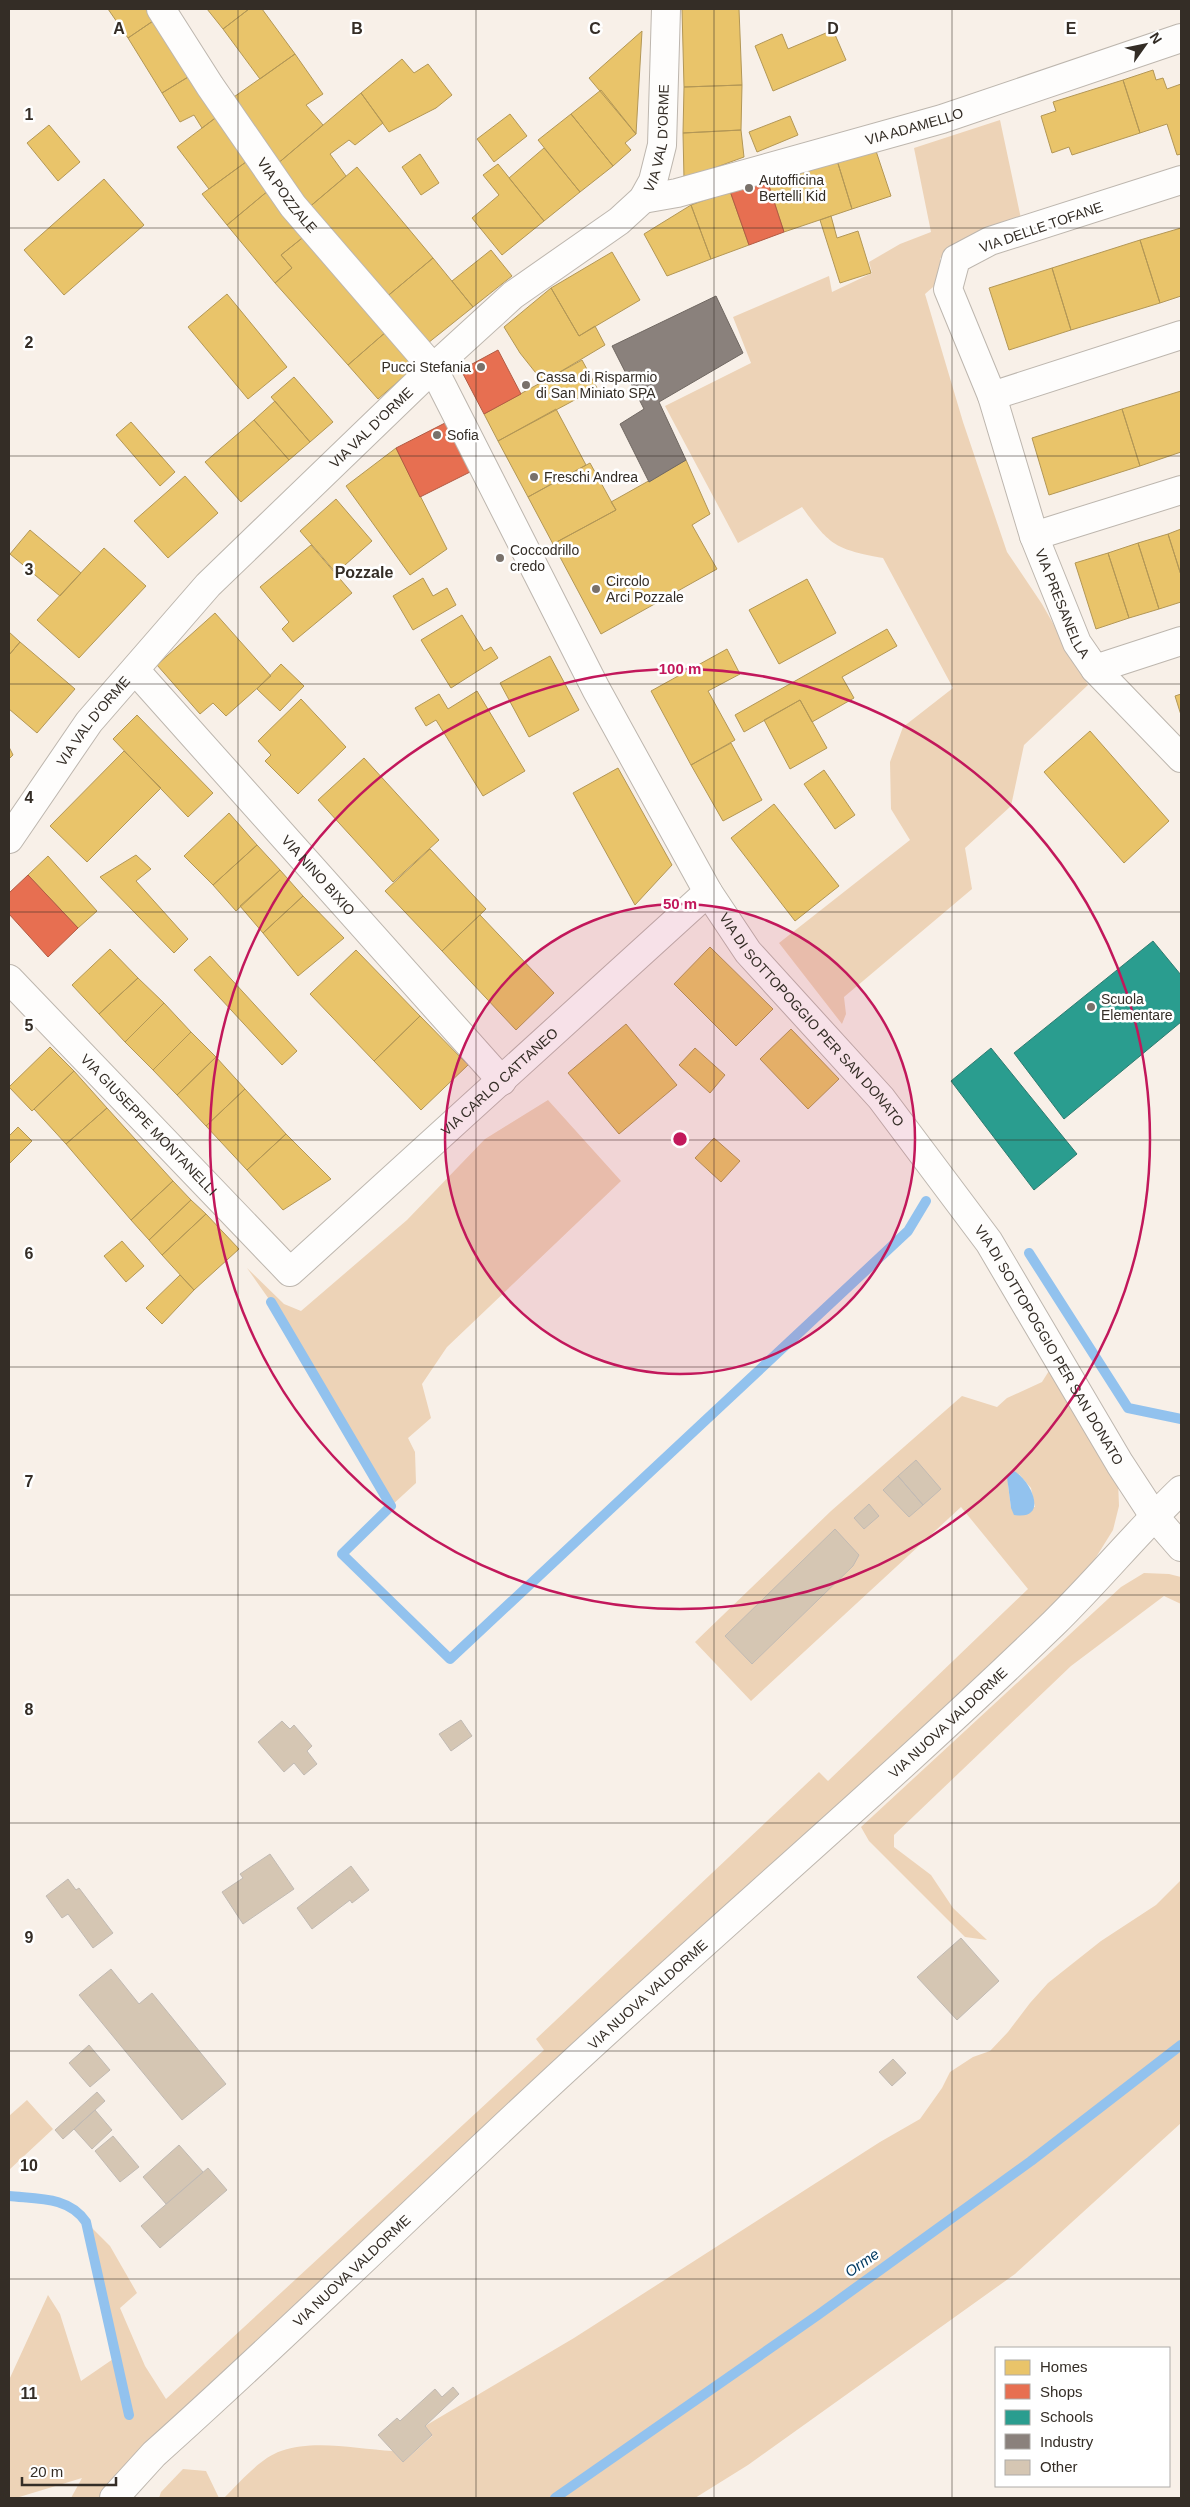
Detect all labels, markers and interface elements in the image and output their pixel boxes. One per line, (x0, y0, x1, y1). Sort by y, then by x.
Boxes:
text: A (113, 20, 125, 37)
text: B (351, 20, 363, 37)
text: C (589, 20, 601, 37)
text: D (827, 20, 839, 37)
text: E (1066, 20, 1077, 37)
north arrow (1120, 20, 1170, 70)
text: N (1146, 29, 1165, 47)
street label: VIA VAL D'ORME (640, 84, 672, 195)
street label: VIA ADAMELLO (863, 104, 965, 148)
text: 1 (25, 106, 34, 123)
street label: VIA POZZALE (254, 155, 320, 236)
place label: Autofficina Bertelli Kid (759, 172, 826, 204)
marker: Autofficina Bertelli Kid (743, 182, 755, 194)
street label: VIA DELLE TOFANE (977, 198, 1105, 256)
text: 2 (25, 334, 34, 351)
place label: Pucci Stefania (382, 359, 471, 375)
marker: Pucci Stefania (475, 361, 487, 373)
place label: Cassa di Risparmio di San Miniato SPA (536, 369, 658, 401)
marker: Cassa di Risparmio di San Miniato SPA (520, 379, 532, 391)
street label: VIA VAL D'ORME (326, 384, 416, 471)
place label: Sofia (447, 427, 479, 443)
marker: Sofia (431, 429, 443, 441)
place label: Freschi Andrea (544, 469, 638, 485)
marker: Freschi Andrea (528, 471, 540, 483)
place label: Coccodrillo credo (510, 542, 579, 574)
street label: VIA PRESANELLA (1032, 546, 1093, 662)
marker: Coccodrillo credo (494, 552, 506, 564)
text: 3 (25, 561, 34, 578)
district label: Pozzale (335, 564, 393, 581)
place label: Circolo Arci Pozzale (606, 573, 684, 605)
marker: Circolo Arci Pozzale (590, 583, 602, 595)
text: 100 m (659, 660, 701, 677)
street label: VIA VAL D'ORME (53, 673, 133, 769)
text: 4 (25, 789, 34, 806)
street label: VIA NINO BIXIO (278, 832, 358, 919)
text: 50 m (663, 895, 697, 912)
street label: VIA DI SOTTOPOGGIO PER SAN DONATO (716, 910, 908, 1130)
place label: Scuola Elementare (1101, 991, 1173, 1023)
marker: Scuola Elementare (1085, 1001, 1097, 1013)
text: 5 (25, 1017, 34, 1034)
street label: VIA CARLO CATTANEO (438, 1024, 561, 1139)
street label: VIA GIUSEPPE MONTANELLI (77, 1051, 220, 1199)
centre of rings (671, 1130, 689, 1148)
street label: VIA DI SOTTOPOGGIO PER SAN DONATO (971, 1222, 1127, 1468)
text: 6 (25, 1245, 34, 1262)
text: 7 (25, 1473, 34, 1490)
street label: VIA NUOVA VALDORME (886, 1664, 1010, 1781)
text: 8 (25, 1701, 34, 1718)
text: 9 (25, 1929, 34, 1946)
street label: VIA NUOVA VALDORME (585, 1936, 711, 2052)
text: 10 (20, 2157, 38, 2174)
street label: VIA NUOVA VALDORME (290, 2212, 413, 2330)
water label: Orme (841, 2245, 882, 2280)
legend (995, 2347, 1170, 2487)
text: Homes (1040, 2358, 1088, 2375)
text: Shops (1040, 2383, 1083, 2400)
text: 11 (21, 2385, 38, 2402)
text: Schools (1040, 2408, 1093, 2425)
text: Industry (1040, 2433, 1094, 2450)
scale bar (22, 2454, 116, 2486)
text: Other (1040, 2458, 1078, 2475)
text: 20 m (30, 2463, 63, 2480)

